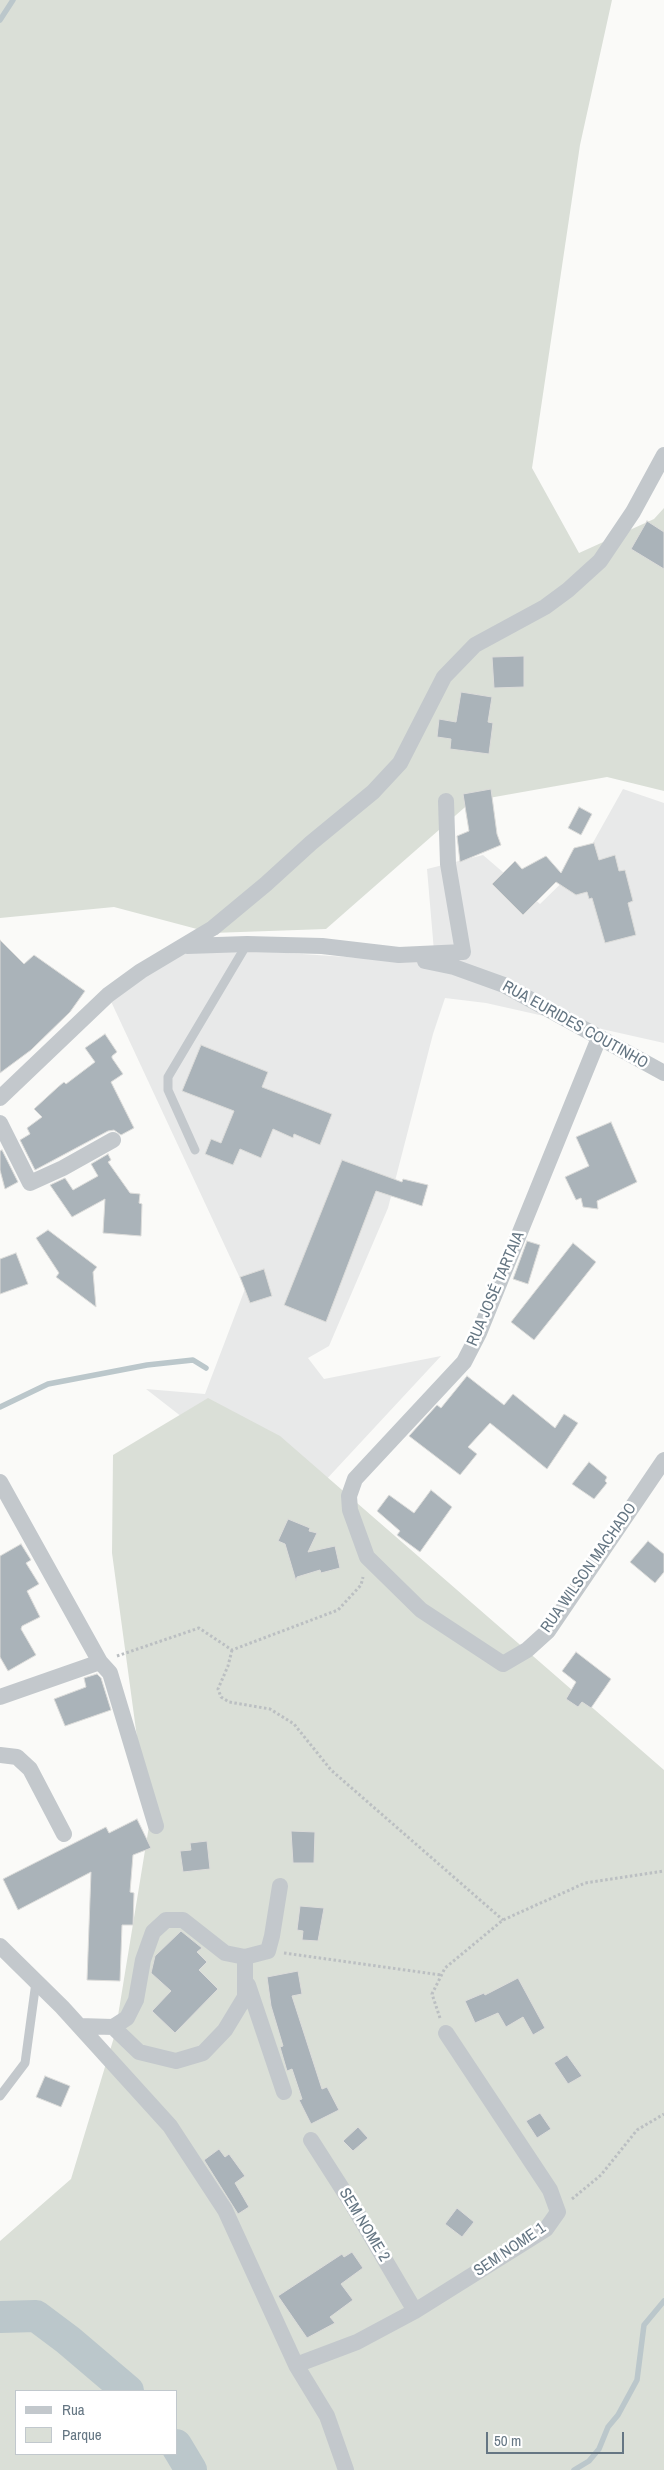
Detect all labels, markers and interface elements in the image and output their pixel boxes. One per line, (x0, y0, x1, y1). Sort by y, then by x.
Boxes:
street label: RUA EURIDES COUTINHO (499, 977, 651, 1073)
street label: RUA JOSÉ TARTAIA (463, 1229, 529, 1349)
street label: RUA WILSON MACHADO (537, 1499, 641, 1637)
street label: SEM NOME 2 (335, 2185, 393, 2265)
street label: SEM NOME 1 (470, 2219, 550, 2281)
legend (15, 2390, 178, 2455)
text: Rua (62, 2399, 85, 2420)
scale bar (489, 2422, 626, 2454)
text: Parque (62, 2424, 102, 2445)
text: 50 m (494, 2430, 521, 2451)

